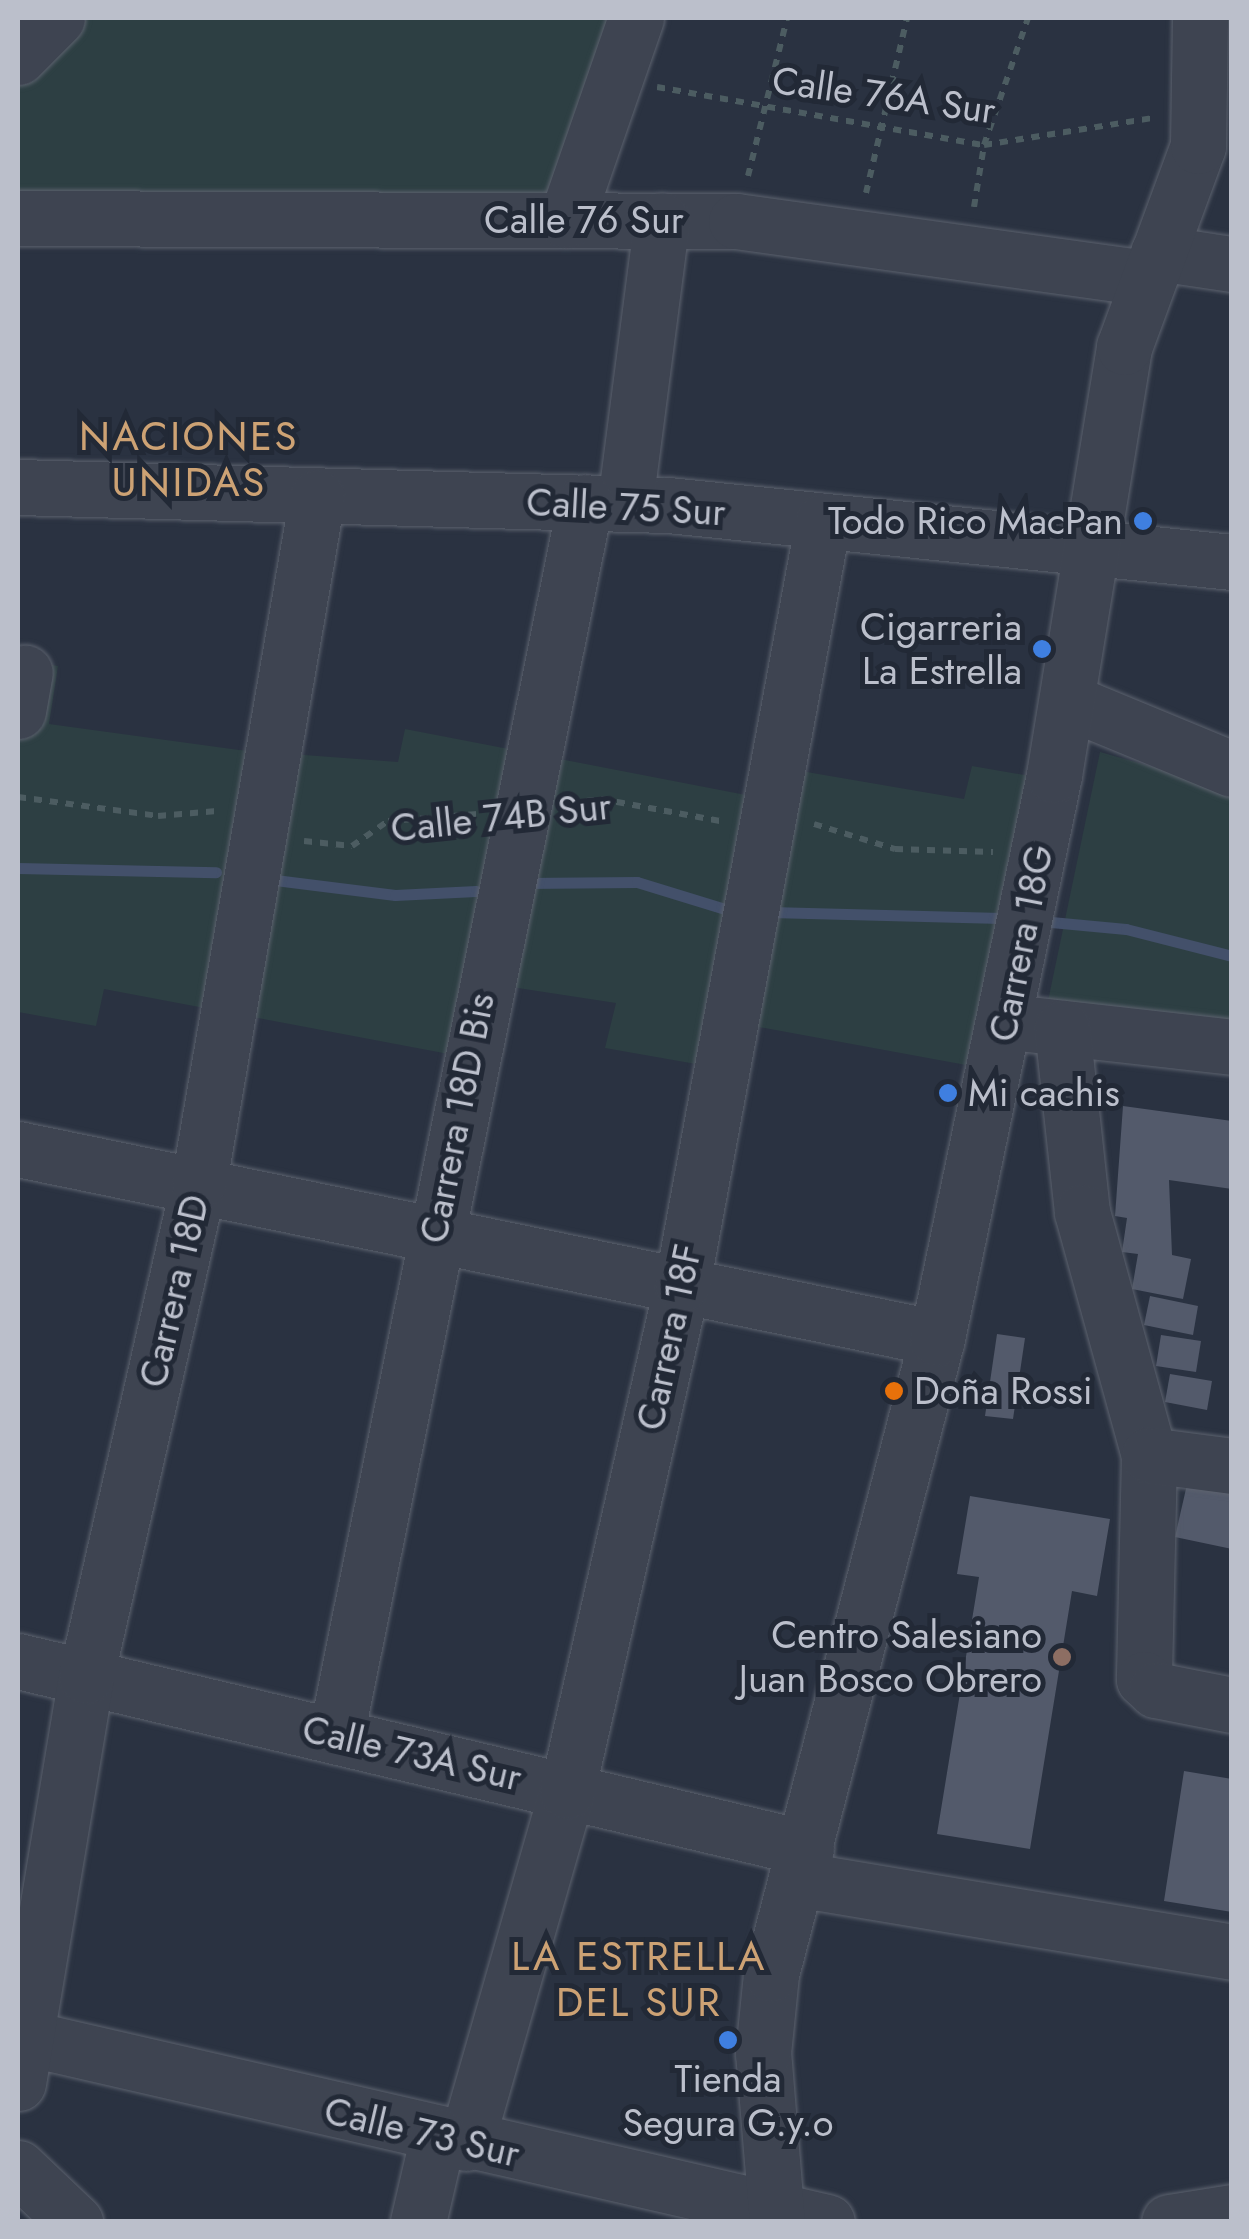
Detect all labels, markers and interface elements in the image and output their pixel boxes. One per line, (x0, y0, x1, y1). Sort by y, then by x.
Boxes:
street label: Calle 76A Sur (769, 57, 999, 133)
street label: Calle 76 Sur (484, 197, 684, 243)
district label: NACIONES UNIDAS (79, 412, 299, 506)
street label: Calle 75 Sur (525, 479, 727, 535)
place label: Todo Rico MacPan (828, 498, 1123, 544)
marker: Todo Rico MacPan (1132, 510, 1154, 532)
place label: Cigarreria La Estrella (860, 604, 1022, 694)
marker: Cigarreria La Estrella (1031, 638, 1053, 660)
street label: Calle 74B Sur (389, 783, 613, 851)
street label: Carrera 18G (980, 841, 1062, 1045)
street label: Carrera 18D Bis (410, 989, 504, 1247)
place label: Mi cachis (968, 1070, 1120, 1116)
marker: Mi cachis (937, 1082, 959, 1104)
street label: Carrera 18D (130, 1190, 218, 1392)
street label: Carrera 18F (627, 1240, 711, 1434)
place label: Doña Rossi (914, 1368, 1093, 1414)
marker: Doña Rossi (883, 1380, 905, 1402)
place label: Centro Salesiano Juan Bosco Obrero (739, 1612, 1042, 1702)
marker: Centro Salesiano Juan Bosco Obrero (1051, 1646, 1073, 1668)
street label: Calle 73A Sur (298, 1706, 526, 1800)
district label: LA ESTRELLA DEL SUR (511, 1932, 767, 2026)
marker: Tienda Segura G.y.o (717, 2029, 739, 2051)
place label: Tienda Segura G.y.o (622, 2056, 834, 2146)
street label: Calle 73 Sur (320, 2087, 524, 2177)

